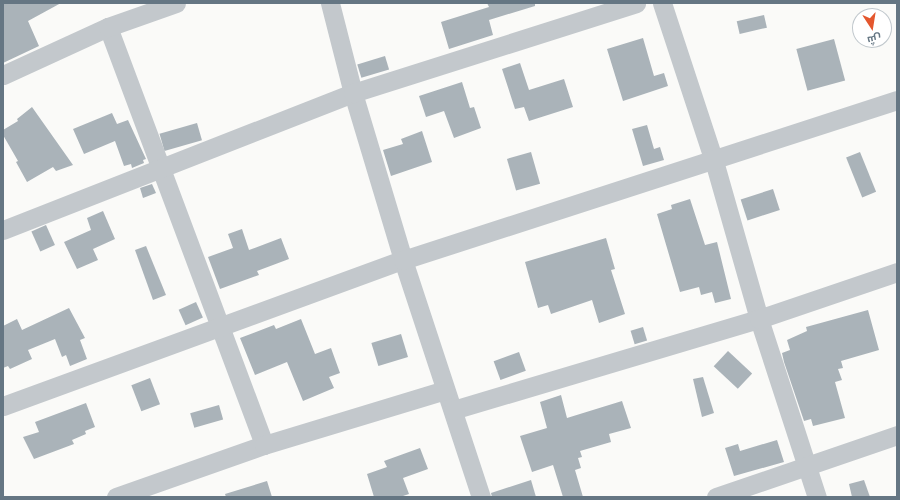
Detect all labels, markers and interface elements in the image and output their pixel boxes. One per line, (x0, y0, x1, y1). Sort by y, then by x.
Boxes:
north arrow (852, 8, 892, 48)
text: ش (866, 31, 883, 47)

